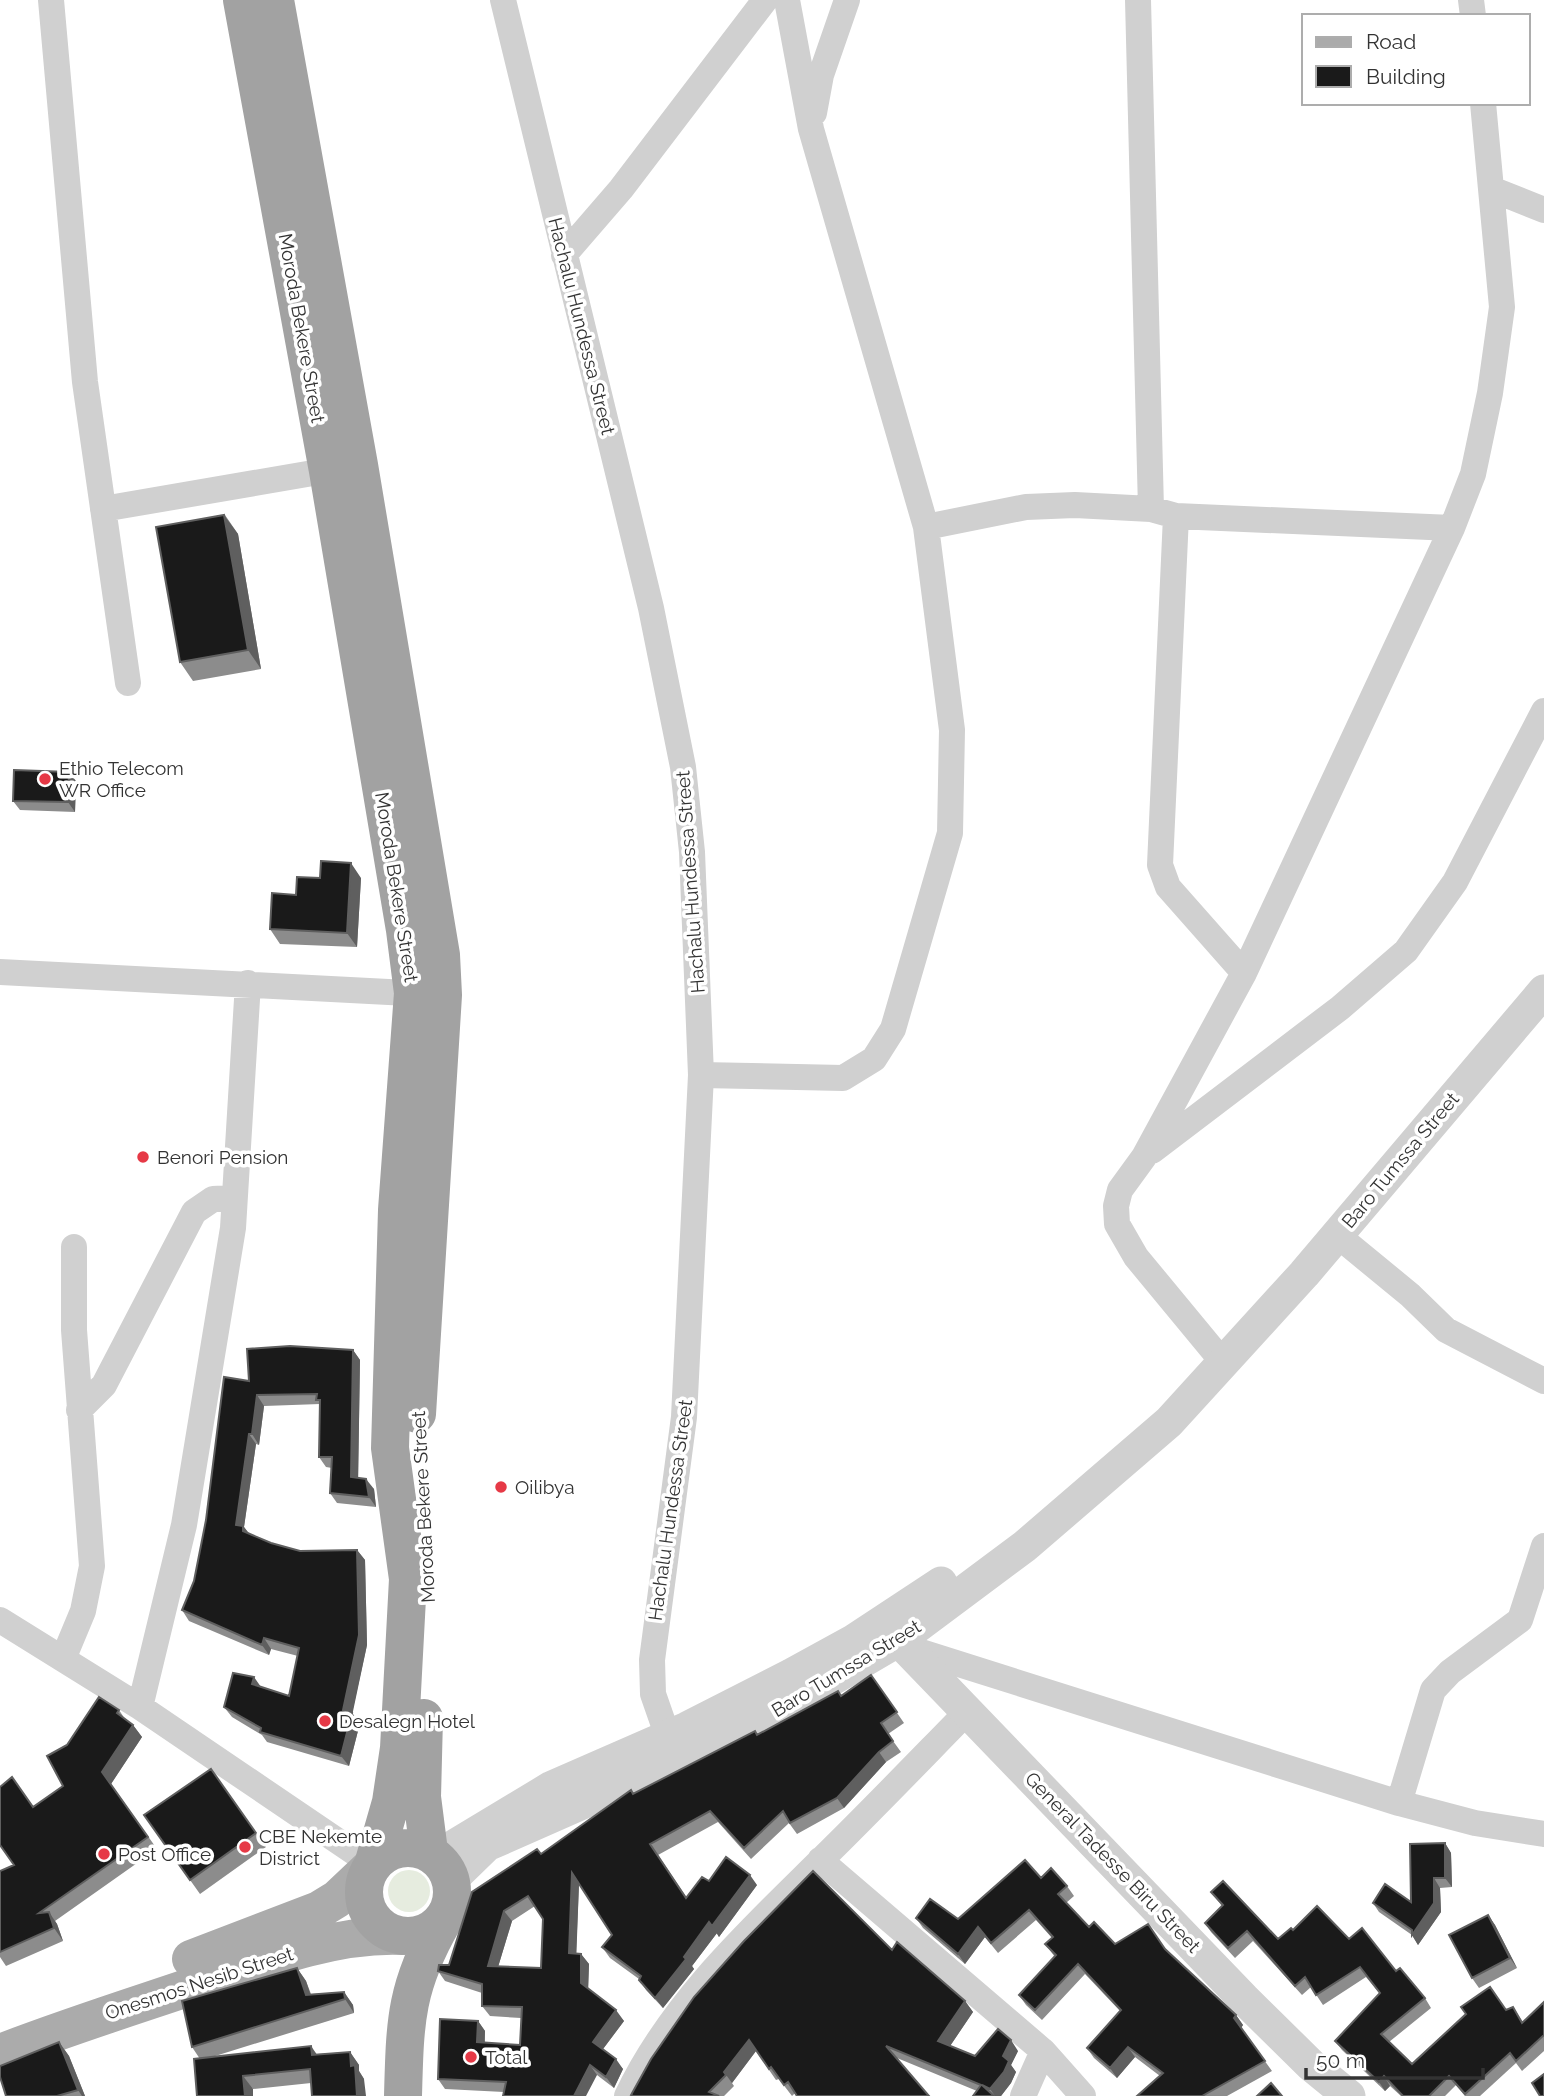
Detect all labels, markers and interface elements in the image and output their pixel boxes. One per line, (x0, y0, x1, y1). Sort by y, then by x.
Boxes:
legend (1302, 14, 1530, 105)
text: Road (1366, 29, 1416, 54)
text: Building (1366, 64, 1446, 89)
street label: Hachalu Hundessa Street (544, 215, 620, 437)
street label: Moroda Bekere Street (274, 232, 330, 425)
place label: Ethio Telecom WR Office (59, 757, 184, 801)
street label: Hachalu Hundessa Street (671, 769, 709, 994)
marker: Ethio Telecom WR Office (37, 771, 53, 787)
street label: Moroda Bekere Street (371, 790, 423, 984)
street label: Baro Tumssa Street (1337, 1087, 1463, 1232)
place label: Benori Pension (157, 1146, 288, 1168)
marker: Benori Pension (135, 1149, 151, 1165)
street label: Hachalu Hundessa Street (644, 1397, 697, 1622)
street label: Moroda Bekere Street (407, 1410, 439, 1603)
place label: Oilibya (515, 1476, 575, 1498)
marker: Oilibya (493, 1479, 509, 1495)
street label: Baro Tumssa Street (767, 1614, 925, 1721)
place label: Desalegn Hotel (339, 1710, 476, 1732)
marker: Desalegn Hotel (317, 1713, 333, 1729)
street label: General Tadesse Biru Street (1021, 1767, 1206, 1957)
place label: CBE Nekemte District (259, 1825, 382, 1869)
marker: CBE Nekemte District (237, 1839, 253, 1855)
place label: Post Office (118, 1843, 211, 1865)
marker: Post Office (96, 1846, 112, 1862)
street label: Onesmos Nesib Street (102, 1942, 296, 2024)
scale bar (1306, 2036, 1483, 2080)
place label: Total (485, 2046, 528, 2068)
text: 50 m (1316, 2048, 1365, 2073)
marker: Total (463, 2049, 479, 2065)

